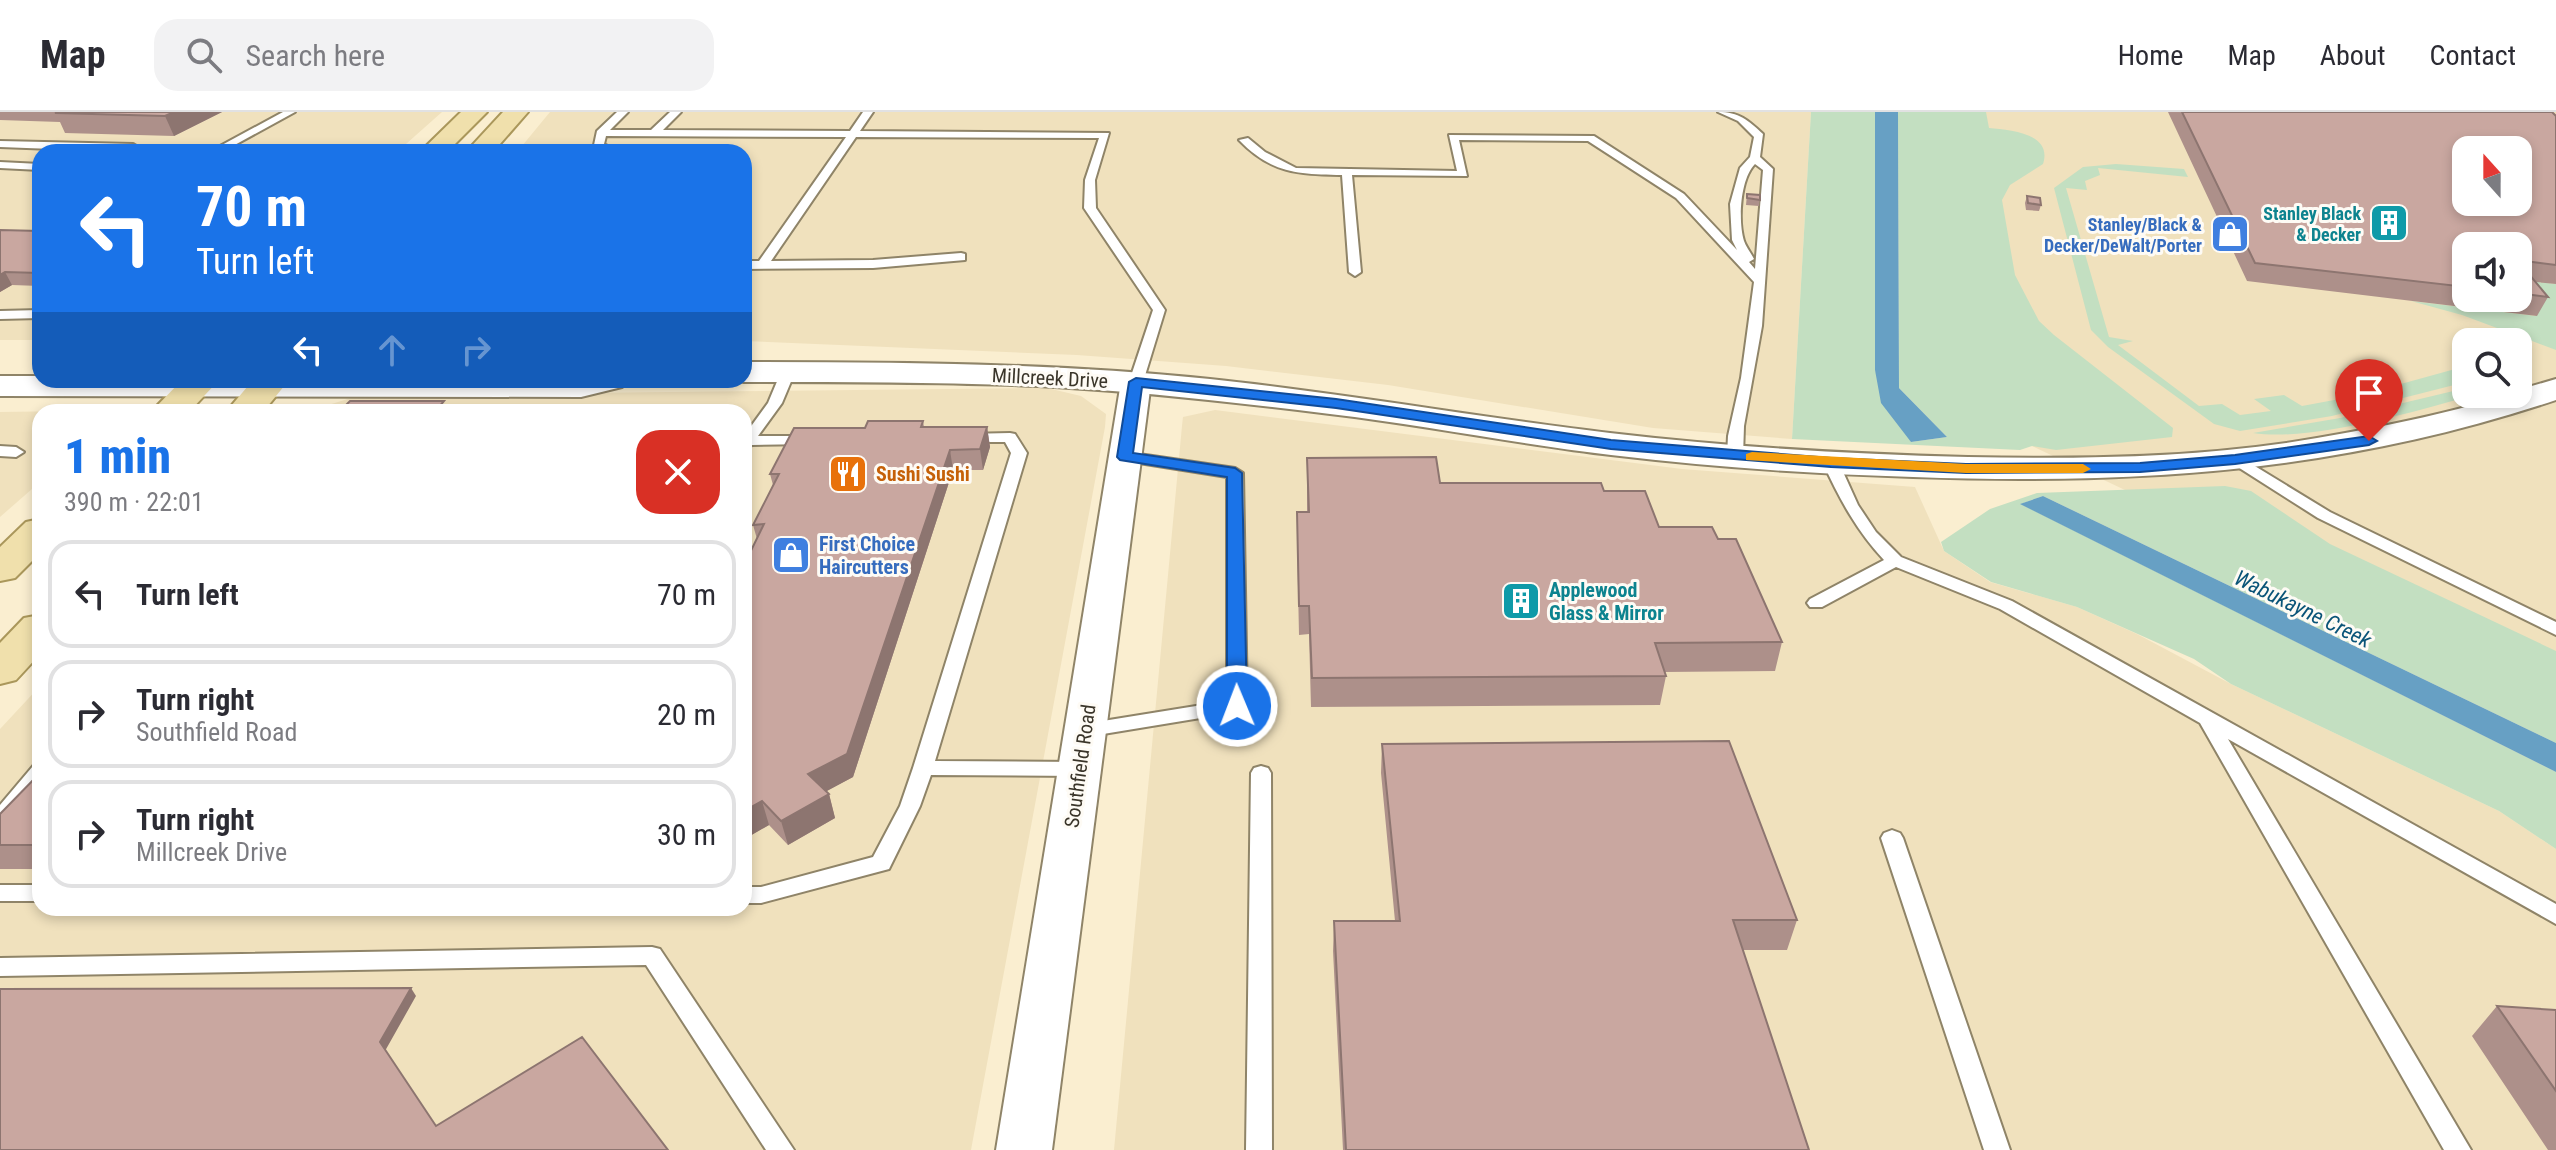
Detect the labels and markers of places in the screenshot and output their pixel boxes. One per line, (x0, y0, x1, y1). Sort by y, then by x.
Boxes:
building icon: Stanley Black & Decker (2368, 202, 2410, 244)
place label: Stanley Black & Decker (2263, 203, 2361, 245)
shop icon: Stanley/Black & Decker/DeWalt/Porter (2209, 213, 2251, 255)
place label: Stanley/Black & Decker/DeWalt/Porter (2044, 214, 2203, 256)
pin (2335, 359, 2403, 441)
restaurant icon: Sushi Sushi (827, 453, 869, 495)
place label: Sushi Sushi (876, 462, 970, 486)
place label: First Choice Haircutters (819, 532, 915, 579)
shop icon: First Choice Haircutters (770, 534, 812, 576)
place label: Applewood Glass & Mirror (1549, 578, 1664, 625)
building icon: Applewood Glass & Mirror (1500, 580, 1542, 622)

